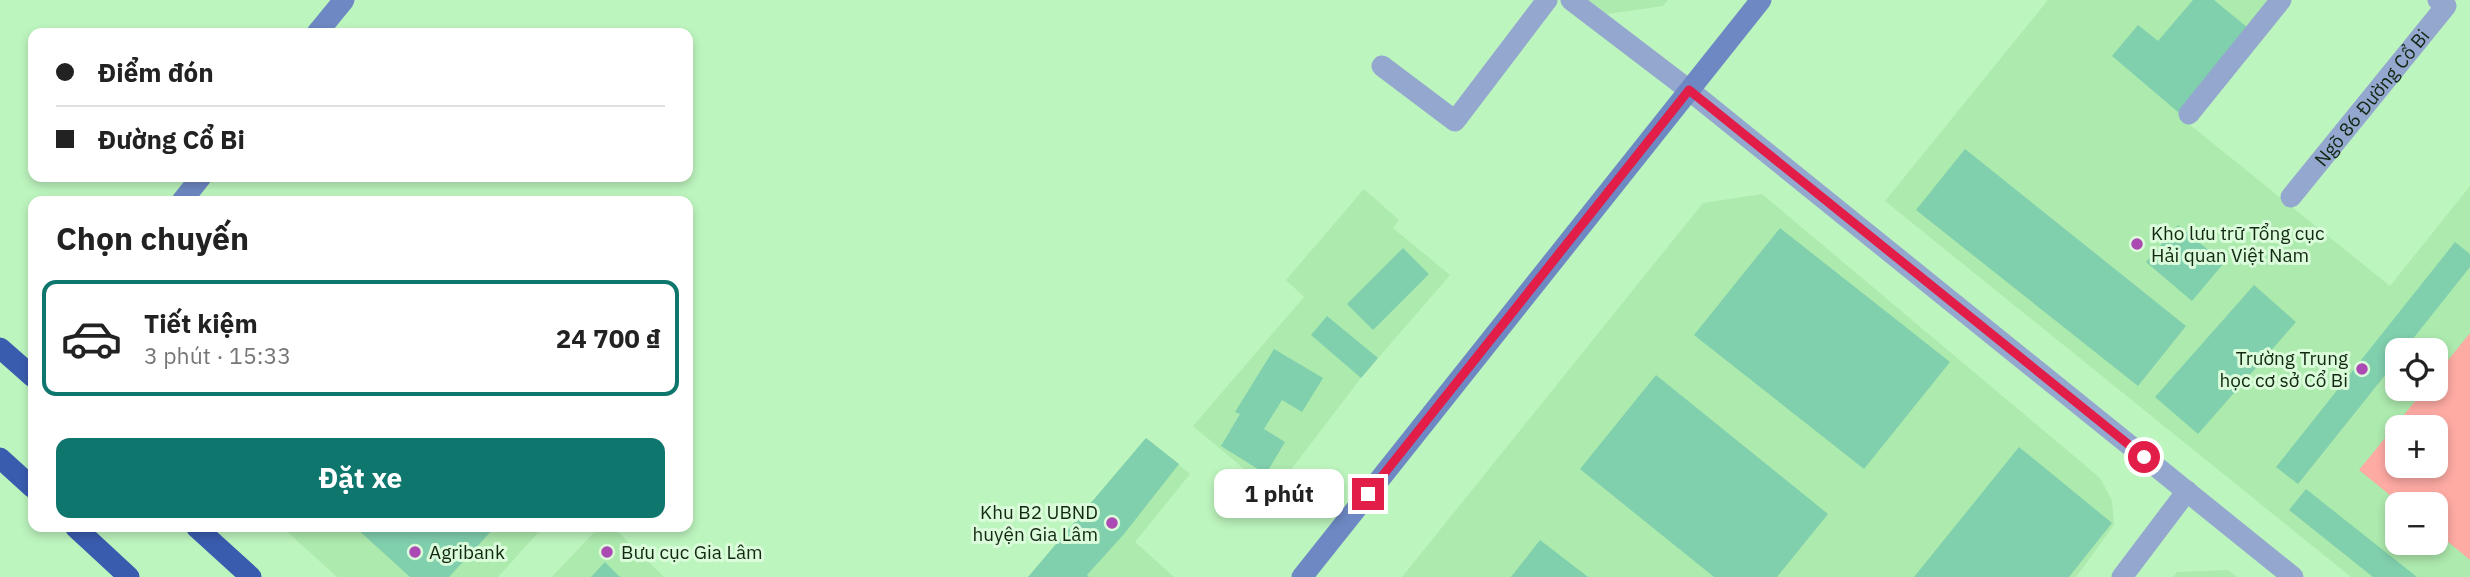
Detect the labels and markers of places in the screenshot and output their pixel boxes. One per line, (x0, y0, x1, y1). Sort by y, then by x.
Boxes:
place label: Kho lưu trữ Tổng cục Hải quan Việt Nam (2151, 221, 2325, 267)
marker: Kho lưu trữ Tổng cục Hải quan Việt Nam (2129, 236, 2145, 252)
place label: Trường Trung học cơ sở Cổ Bi (2220, 346, 2348, 392)
marker: Trường Trung học cơ sở Cổ Bi (2354, 361, 2370, 377)
place label: Khu B2 UBND huyện Gia Lâm (973, 500, 1098, 546)
marker: Khu B2 UBND huyện Gia Lâm (1104, 515, 1120, 531)
place label: Agribank (429, 540, 505, 564)
place label: Bưu cục Gia Lâm (621, 540, 763, 564)
marker: Agribank (407, 544, 423, 560)
marker: Bưu cục Gia Lâm (599, 544, 615, 560)

